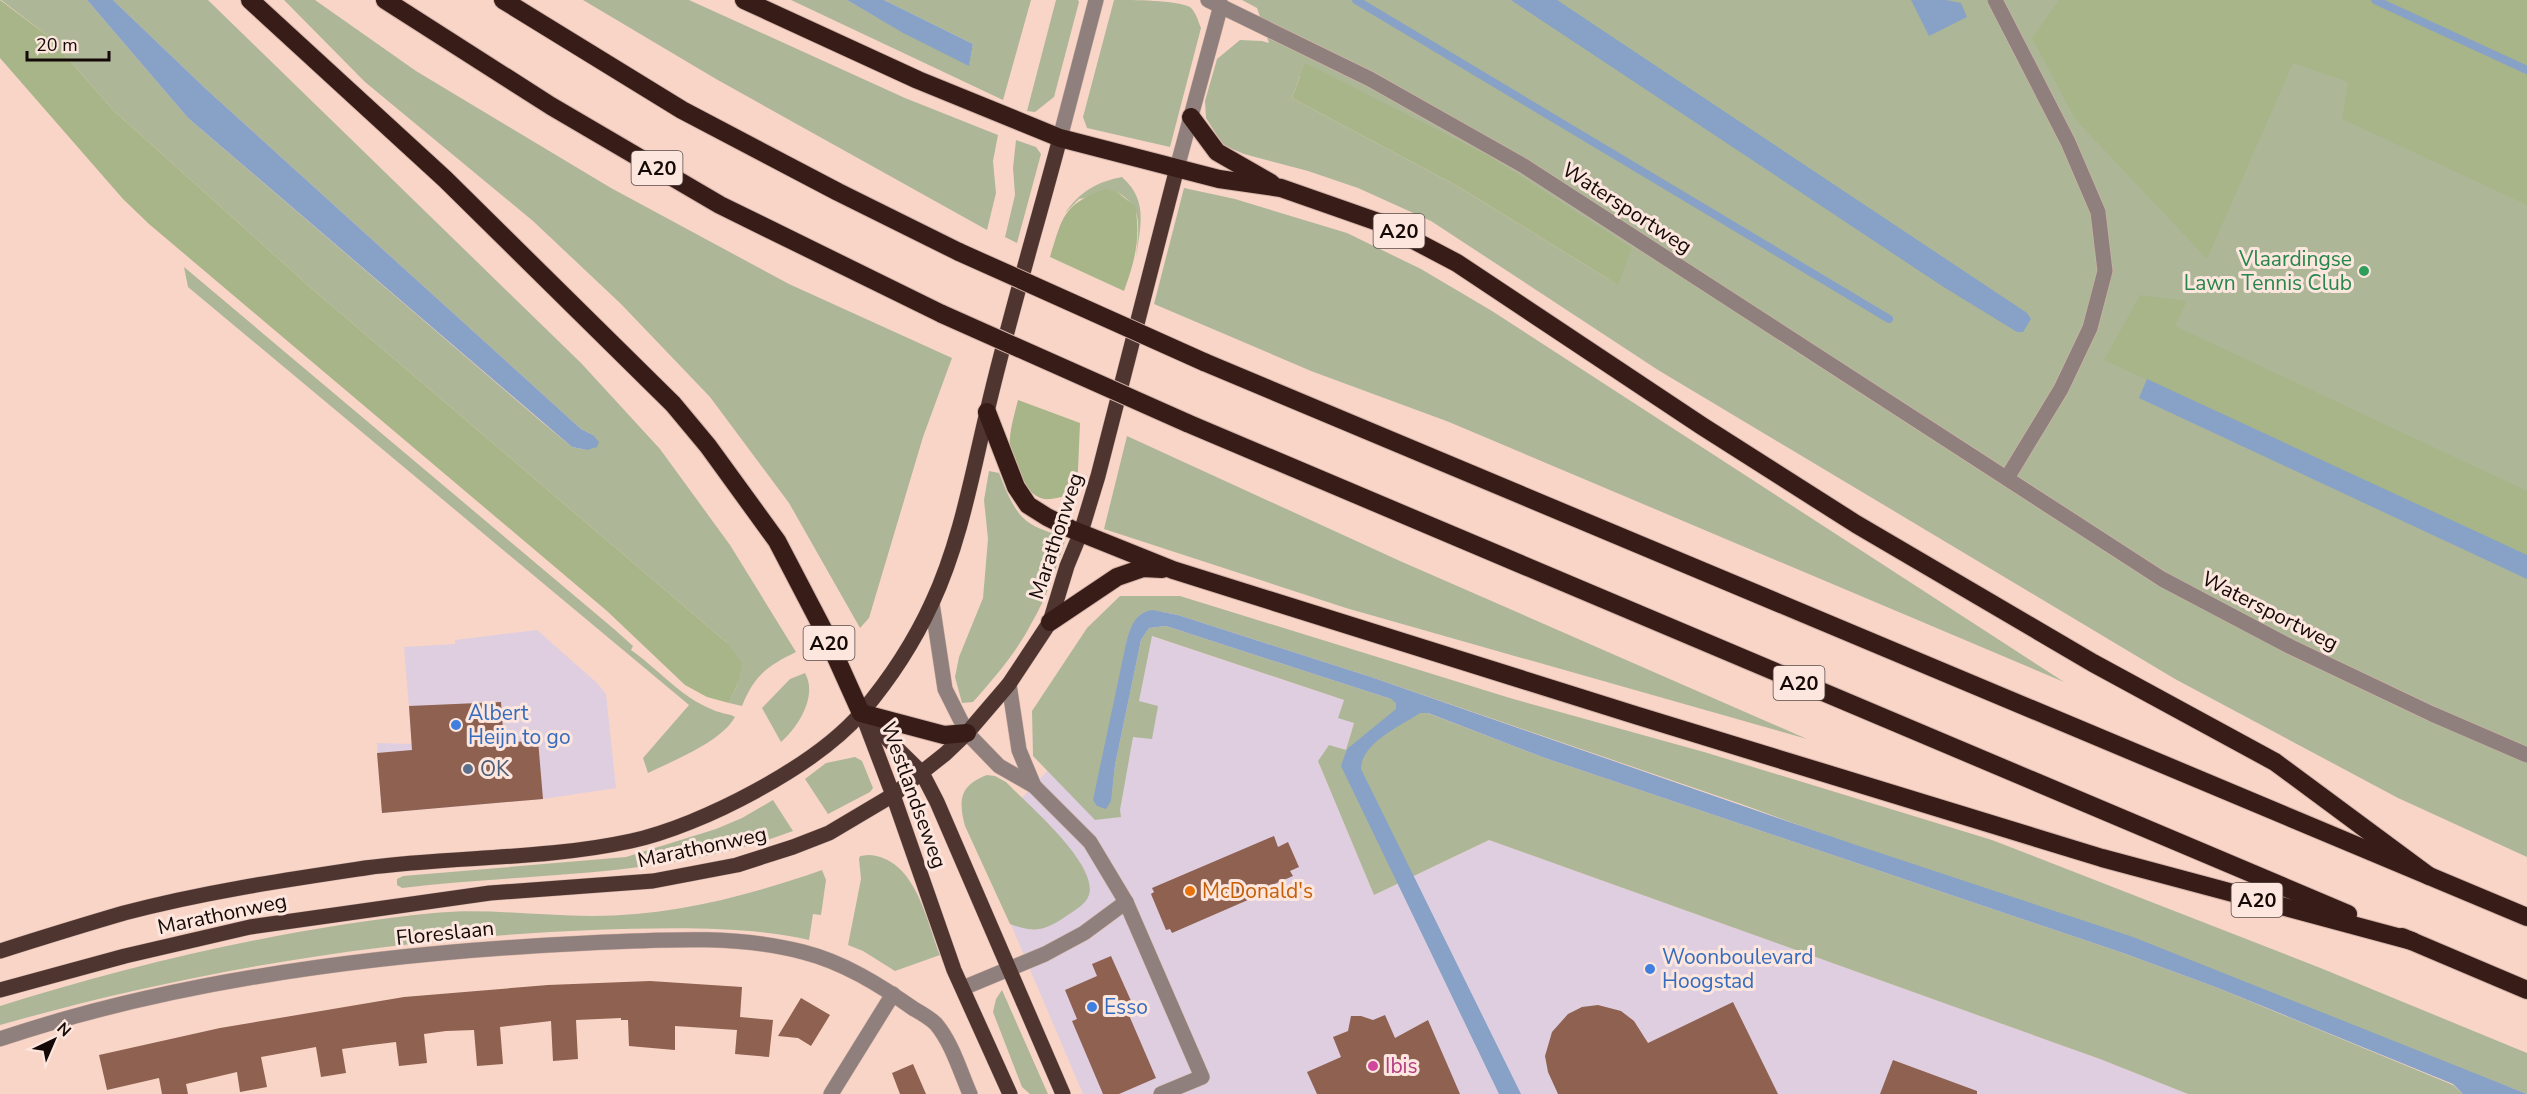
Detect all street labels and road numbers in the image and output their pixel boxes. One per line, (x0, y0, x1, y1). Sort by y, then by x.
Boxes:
road number: A20 (632, 151, 682, 185)
street label: Watersportweg (1557, 156, 1697, 260)
road number: A20 (1374, 214, 1424, 248)
street label: Marathonweg (1022, 469, 1090, 603)
street label: Watersportweg (2197, 565, 2343, 657)
road number: A20 (804, 626, 854, 660)
road number: A20 (1774, 666, 1824, 700)
street label: Westlandseweg (875, 718, 953, 872)
street label: Marathonweg (635, 820, 769, 874)
road number: A20 (2232, 883, 2282, 917)
street label: Marathonweg (155, 887, 289, 941)
street label: Floreslaan (395, 914, 495, 952)

